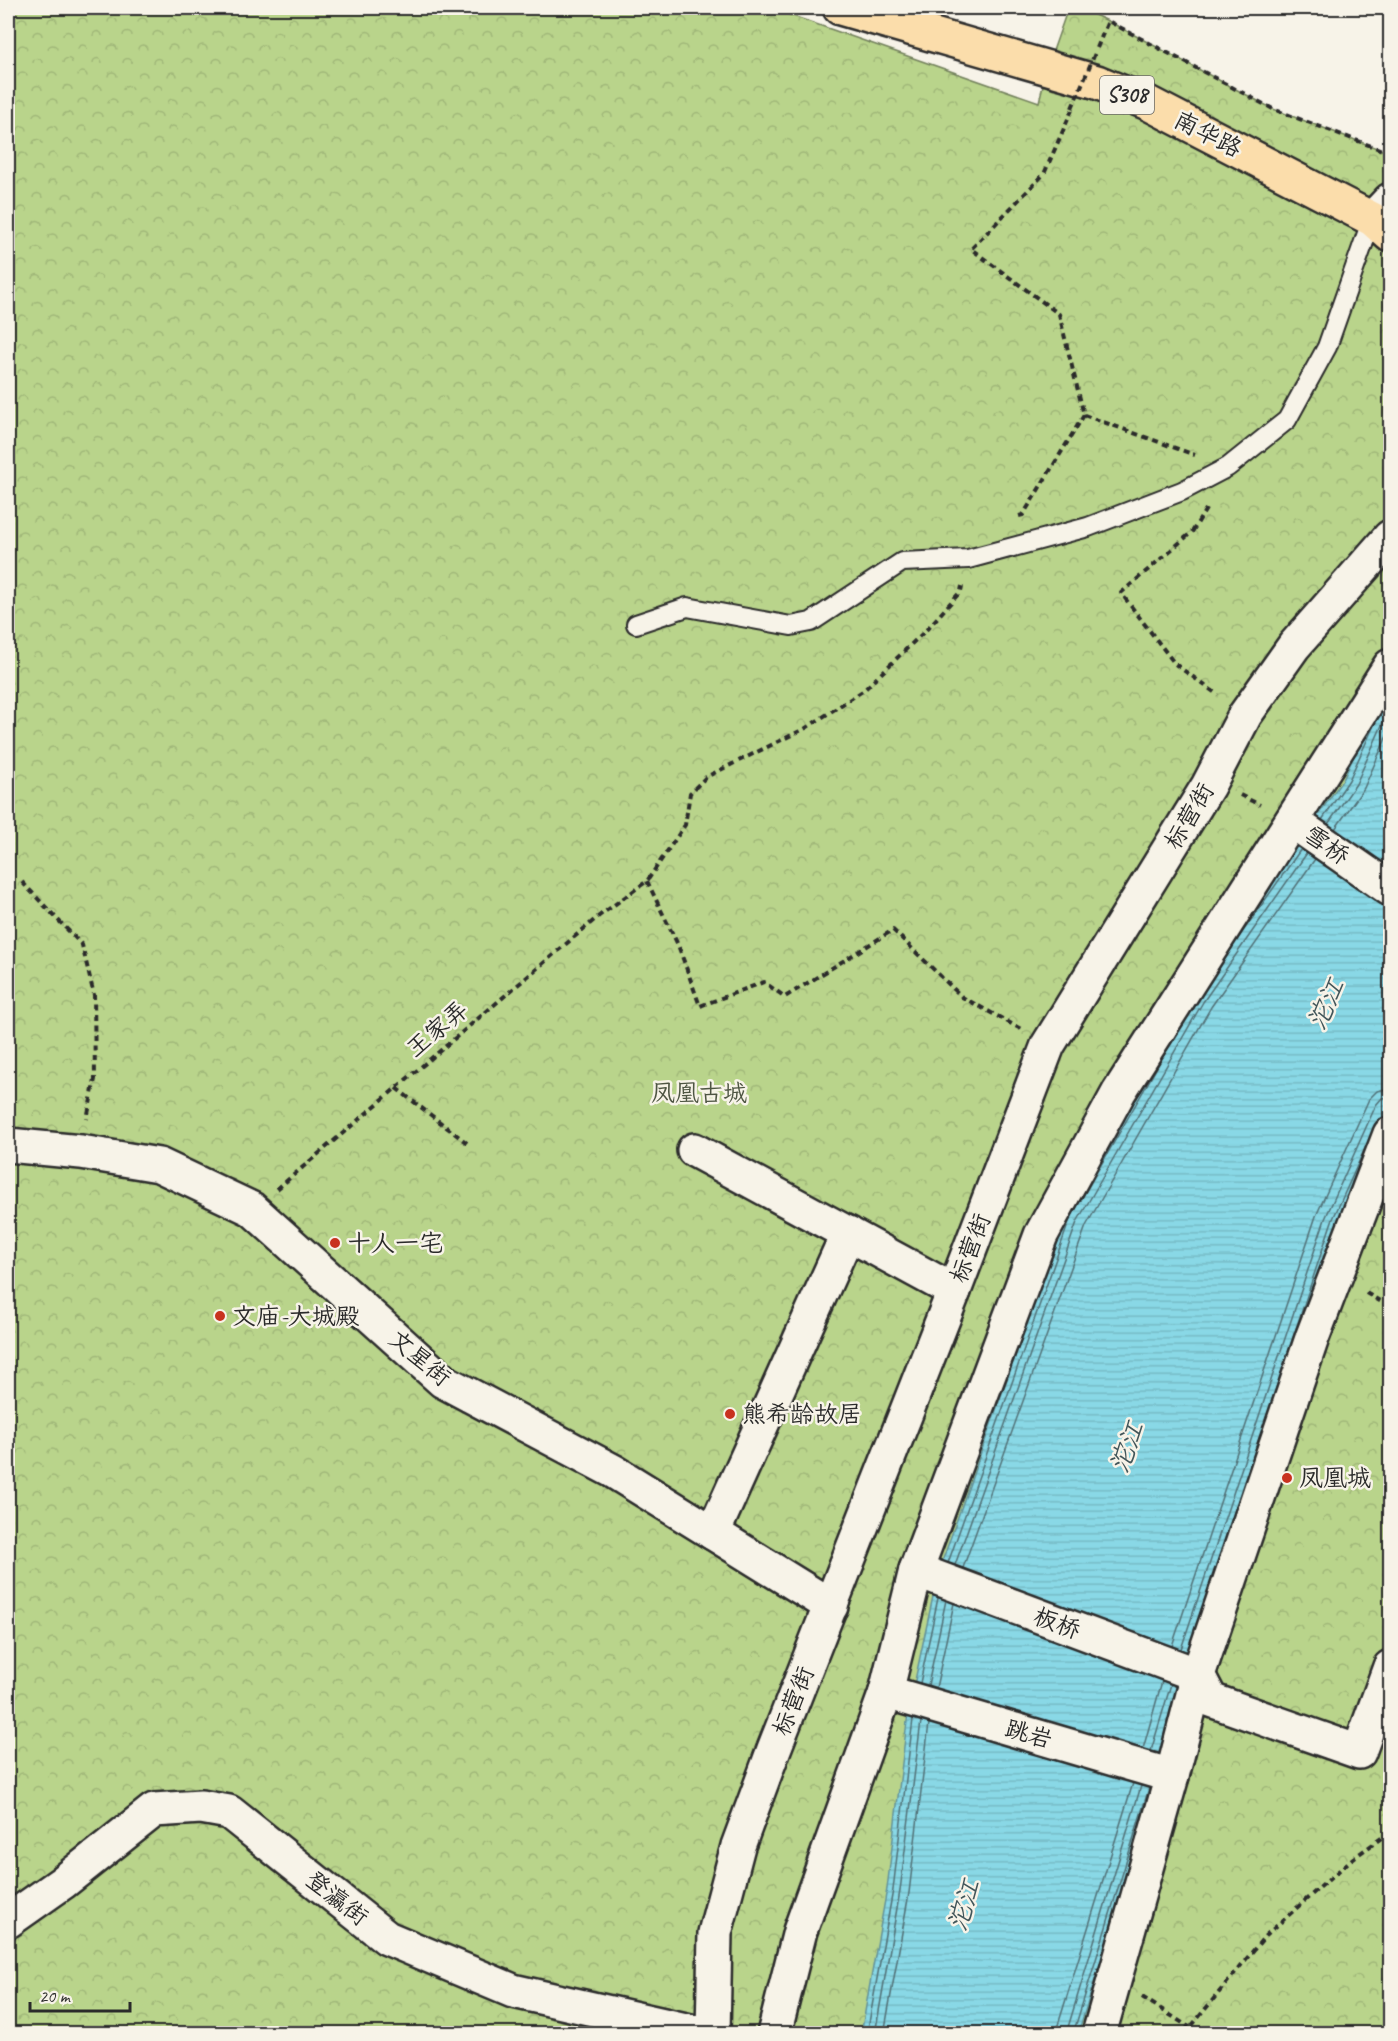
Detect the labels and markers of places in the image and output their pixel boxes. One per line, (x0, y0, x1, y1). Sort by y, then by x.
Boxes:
place label: 十人一宅 (347, 1228, 443, 1258)
marker: 十人一宅 (328, 1236, 342, 1250)
place label: 文庙-大城殿 (232, 1301, 360, 1331)
marker: 文庙-大城殿 (213, 1309, 227, 1323)
place label: 熊希龄故居 (742, 1399, 862, 1429)
marker: 熊希龄故居 (723, 1407, 737, 1421)
place label: 凤凰城 (1299, 1463, 1371, 1493)
marker: 凤凰城 (1280, 1471, 1294, 1485)

